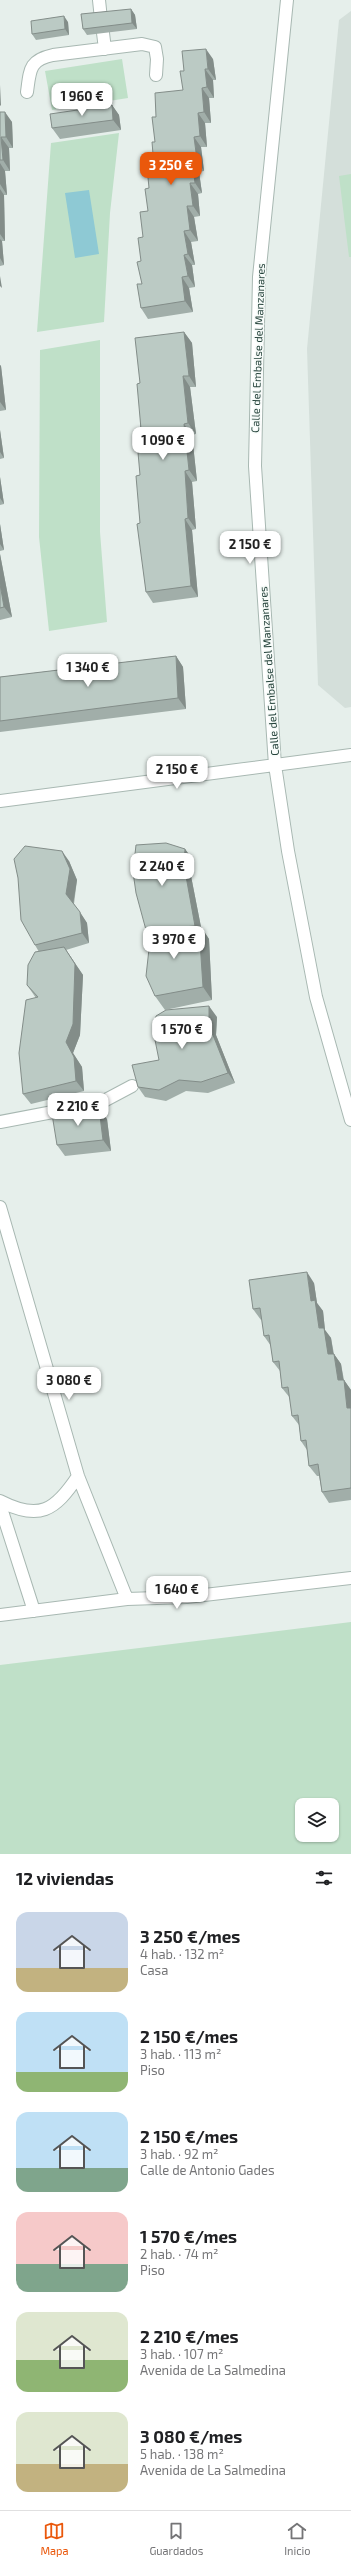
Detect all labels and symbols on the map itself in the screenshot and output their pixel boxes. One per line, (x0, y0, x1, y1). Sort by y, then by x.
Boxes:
pin: 1 960 € (45, 83, 119, 117)
pin: 3 250 € (134, 152, 208, 186)
street label: Calle del Embalse del Manzanares (248, 263, 267, 433)
pin: 1 090 € (126, 427, 200, 461)
pin: 2 150 € (213, 531, 287, 565)
street label: Calle del Embalse del Manzanares (256, 586, 281, 756)
pin: 1 340 € (51, 654, 125, 688)
pin: 2 150 € (140, 756, 214, 790)
pin: 2 240 € (125, 853, 199, 887)
pin: 3 970 € (137, 926, 211, 960)
pin: 1 570 € (145, 1016, 219, 1050)
pin: 2 210 € (41, 1093, 115, 1127)
pin: 3 080 € (32, 1367, 106, 1401)
pin: 1 640 € (140, 1576, 214, 1610)

